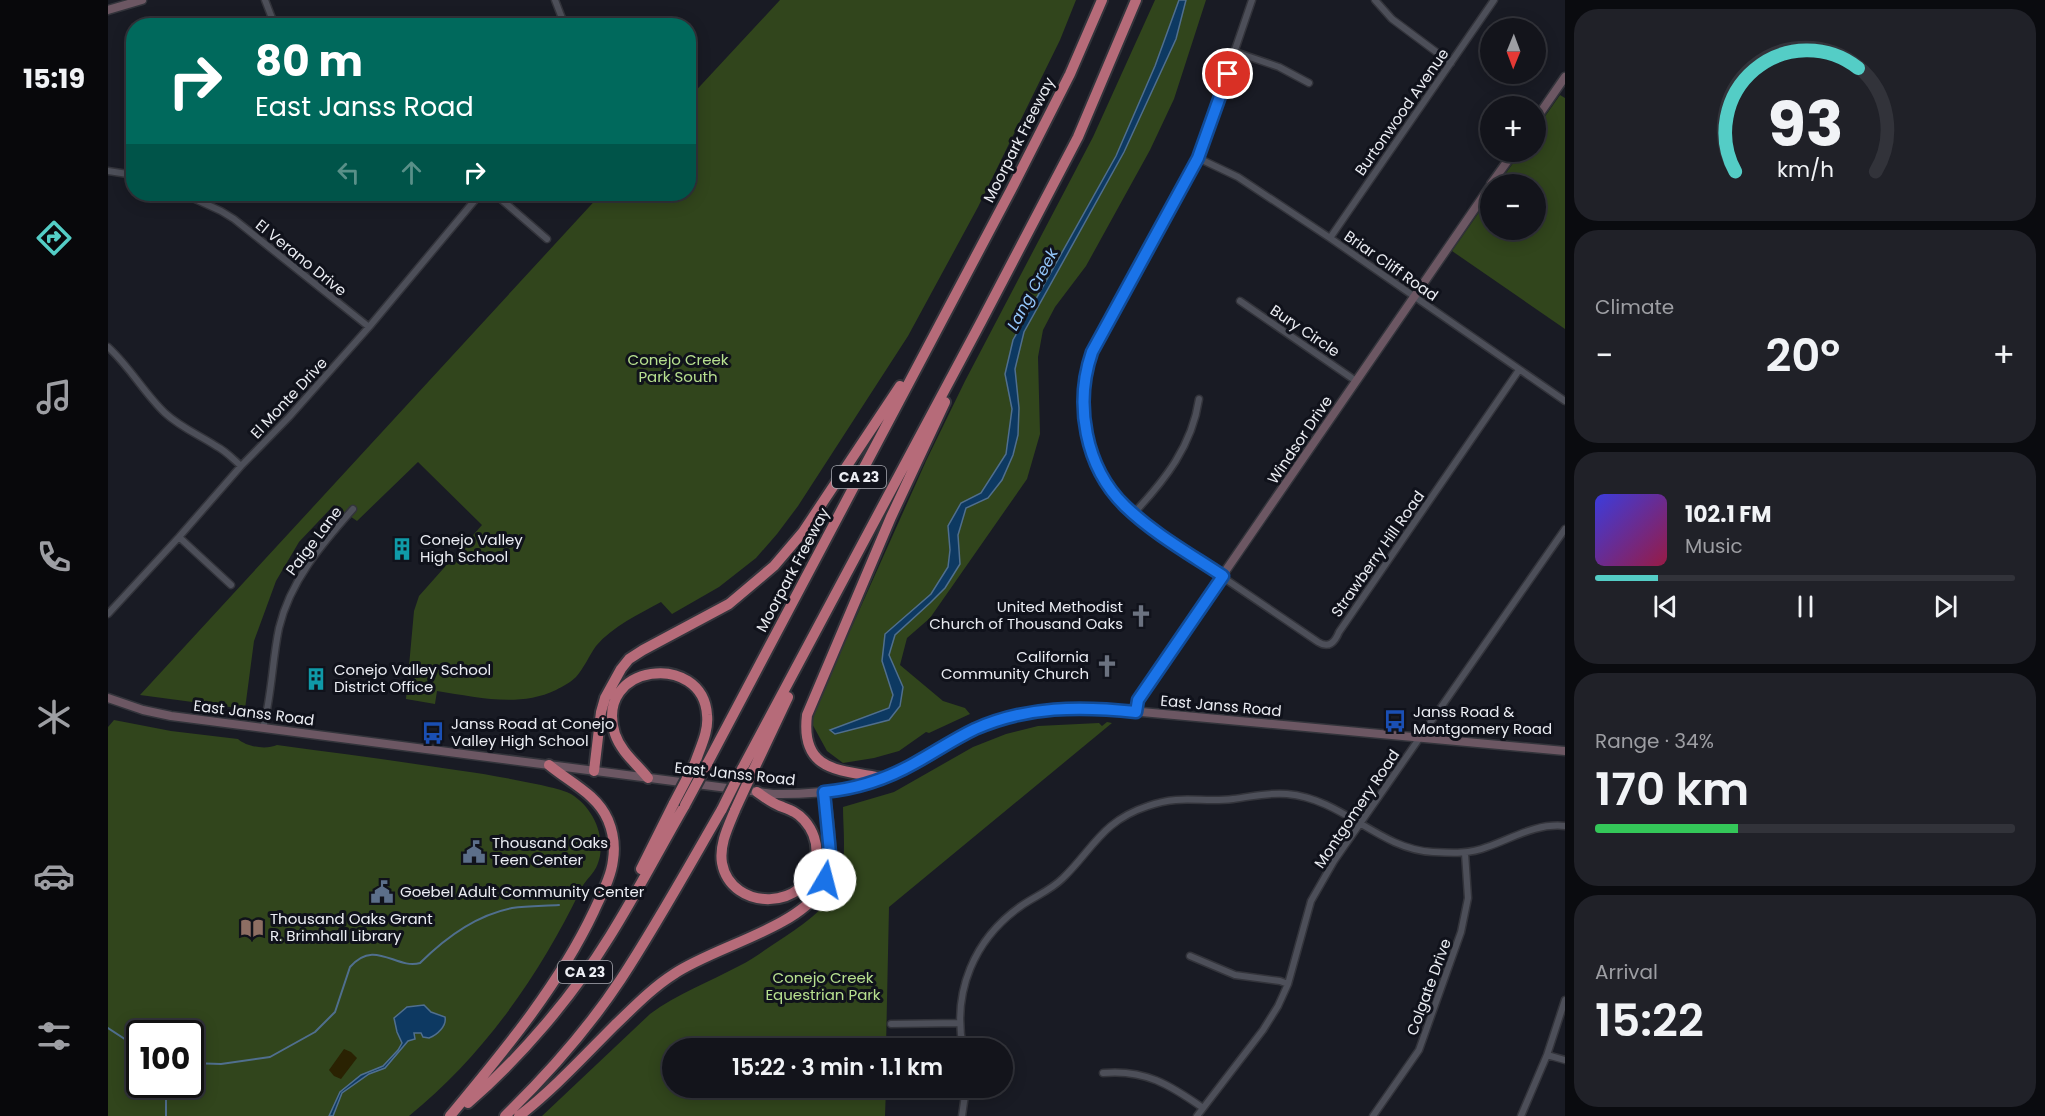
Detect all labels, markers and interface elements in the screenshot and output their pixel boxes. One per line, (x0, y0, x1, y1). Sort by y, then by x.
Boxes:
north arrow (1480, 18, 1546, 84)
map controls (1480, 18, 1546, 240)
text: 80 m (255, 32, 363, 91)
icon: right (156, 42, 234, 120)
street label: Burtonwood Avenue (1350, 44, 1454, 180)
pin (1202, 48, 1253, 99)
icon: arrive (1211, 57, 1244, 90)
text: 15:19 (23, 60, 85, 97)
street label: Moorpark Freeway (978, 73, 1059, 206)
text: 93 (1767, 80, 1843, 168)
text: East Janss Road (255, 88, 474, 125)
button: + (1480, 96, 1546, 162)
text: km/h (1776, 155, 1834, 186)
icon: left (332, 156, 365, 189)
icon: ahead (395, 156, 428, 189)
icon: right (458, 156, 491, 189)
button: − (1480, 174, 1546, 240)
street label: El Verano Drive (251, 214, 351, 301)
icon: directions (33, 217, 75, 259)
street label: Briar Cliff Road (1340, 225, 1442, 306)
water label: Lang Creek (1001, 243, 1064, 334)
text: Climate (1595, 293, 1674, 321)
street label: Bury Circle (1266, 300, 1344, 362)
text: 20° (1765, 324, 1840, 387)
text: − (1595, 332, 1613, 379)
text: + (1992, 332, 2015, 379)
park label: Conejo Creek Park South (628, 349, 729, 387)
street label: El Monte Drive (246, 353, 332, 443)
icon: music (33, 376, 75, 418)
street label: Windsor Drive (1262, 391, 1337, 488)
road number: CA 23 (832, 466, 886, 488)
street label: Strawberry Hill Road (1326, 486, 1429, 621)
text: 102.1 FM (1685, 499, 1772, 530)
street label: Paige Lane (281, 502, 347, 580)
street label: Moorpark Freeway (751, 503, 834, 636)
place label: Conejo Valley High School (420, 529, 523, 567)
text: Music (1685, 532, 1743, 560)
icon: phone (33, 536, 75, 578)
building icon: Conejo Valley High School (389, 536, 415, 562)
icon: previous (1649, 590, 1682, 623)
icon: pause (1789, 590, 1822, 623)
icon: next (1929, 590, 1962, 623)
place label: United Methodist Church of Thousand Oaks (929, 596, 1123, 634)
church icon: United Methodist Church of Thousand Oaks (1128, 603, 1154, 629)
place label: California Community Church (941, 646, 1089, 684)
church icon: California Community Church (1094, 653, 1120, 679)
place label: Conejo Valley School District Office (334, 659, 491, 697)
building icon: Conejo Valley School District Office (303, 666, 329, 692)
street label: East Janss Road (1160, 690, 1282, 721)
street label: East Janss Road (192, 695, 316, 730)
icon: climate (33, 696, 75, 738)
place label: Janss Road & Montgomery Road (1413, 701, 1552, 739)
bus stop icon: Janss Road & Montgomery Road (1382, 708, 1408, 734)
place label: Janss Road at Conejo Valley High School (451, 713, 614, 751)
bus stop icon: Janss Road at Conejo Valley High School (420, 720, 446, 746)
text: Range · 34% (1595, 727, 1714, 755)
street label: Montgomery Road (1309, 745, 1404, 872)
street label: East Janss Road (674, 757, 797, 790)
text: 170 km (1595, 758, 1749, 821)
place label: Thousand Oaks Teen Center (492, 832, 608, 870)
public building icon: Thousand Oaks Teen Center (461, 839, 487, 865)
position arrow (793, 848, 857, 912)
icon: car (33, 855, 75, 897)
public building icon: Goebel Adult Community Center (369, 879, 395, 905)
place label: Goebel Adult Community Center (400, 881, 645, 902)
place label: Thousand Oaks Grant R. Brimhall Library (270, 908, 433, 946)
library icon: Thousand Oaks Grant R. Brimhall Library (239, 915, 265, 941)
street label: Colgate Drive (1401, 936, 1456, 1038)
text: Arrival (1595, 958, 1658, 986)
road number: CA 23 (558, 961, 612, 983)
park label: Conejo Creek Equestrian Park (765, 967, 881, 1005)
text: 15:22 (1595, 989, 1704, 1052)
icon: filters (33, 1015, 75, 1057)
speed limit sign: 100 (126, 1020, 204, 1098)
text: 15:22 · 3 min · 1.1 km (732, 1052, 943, 1083)

